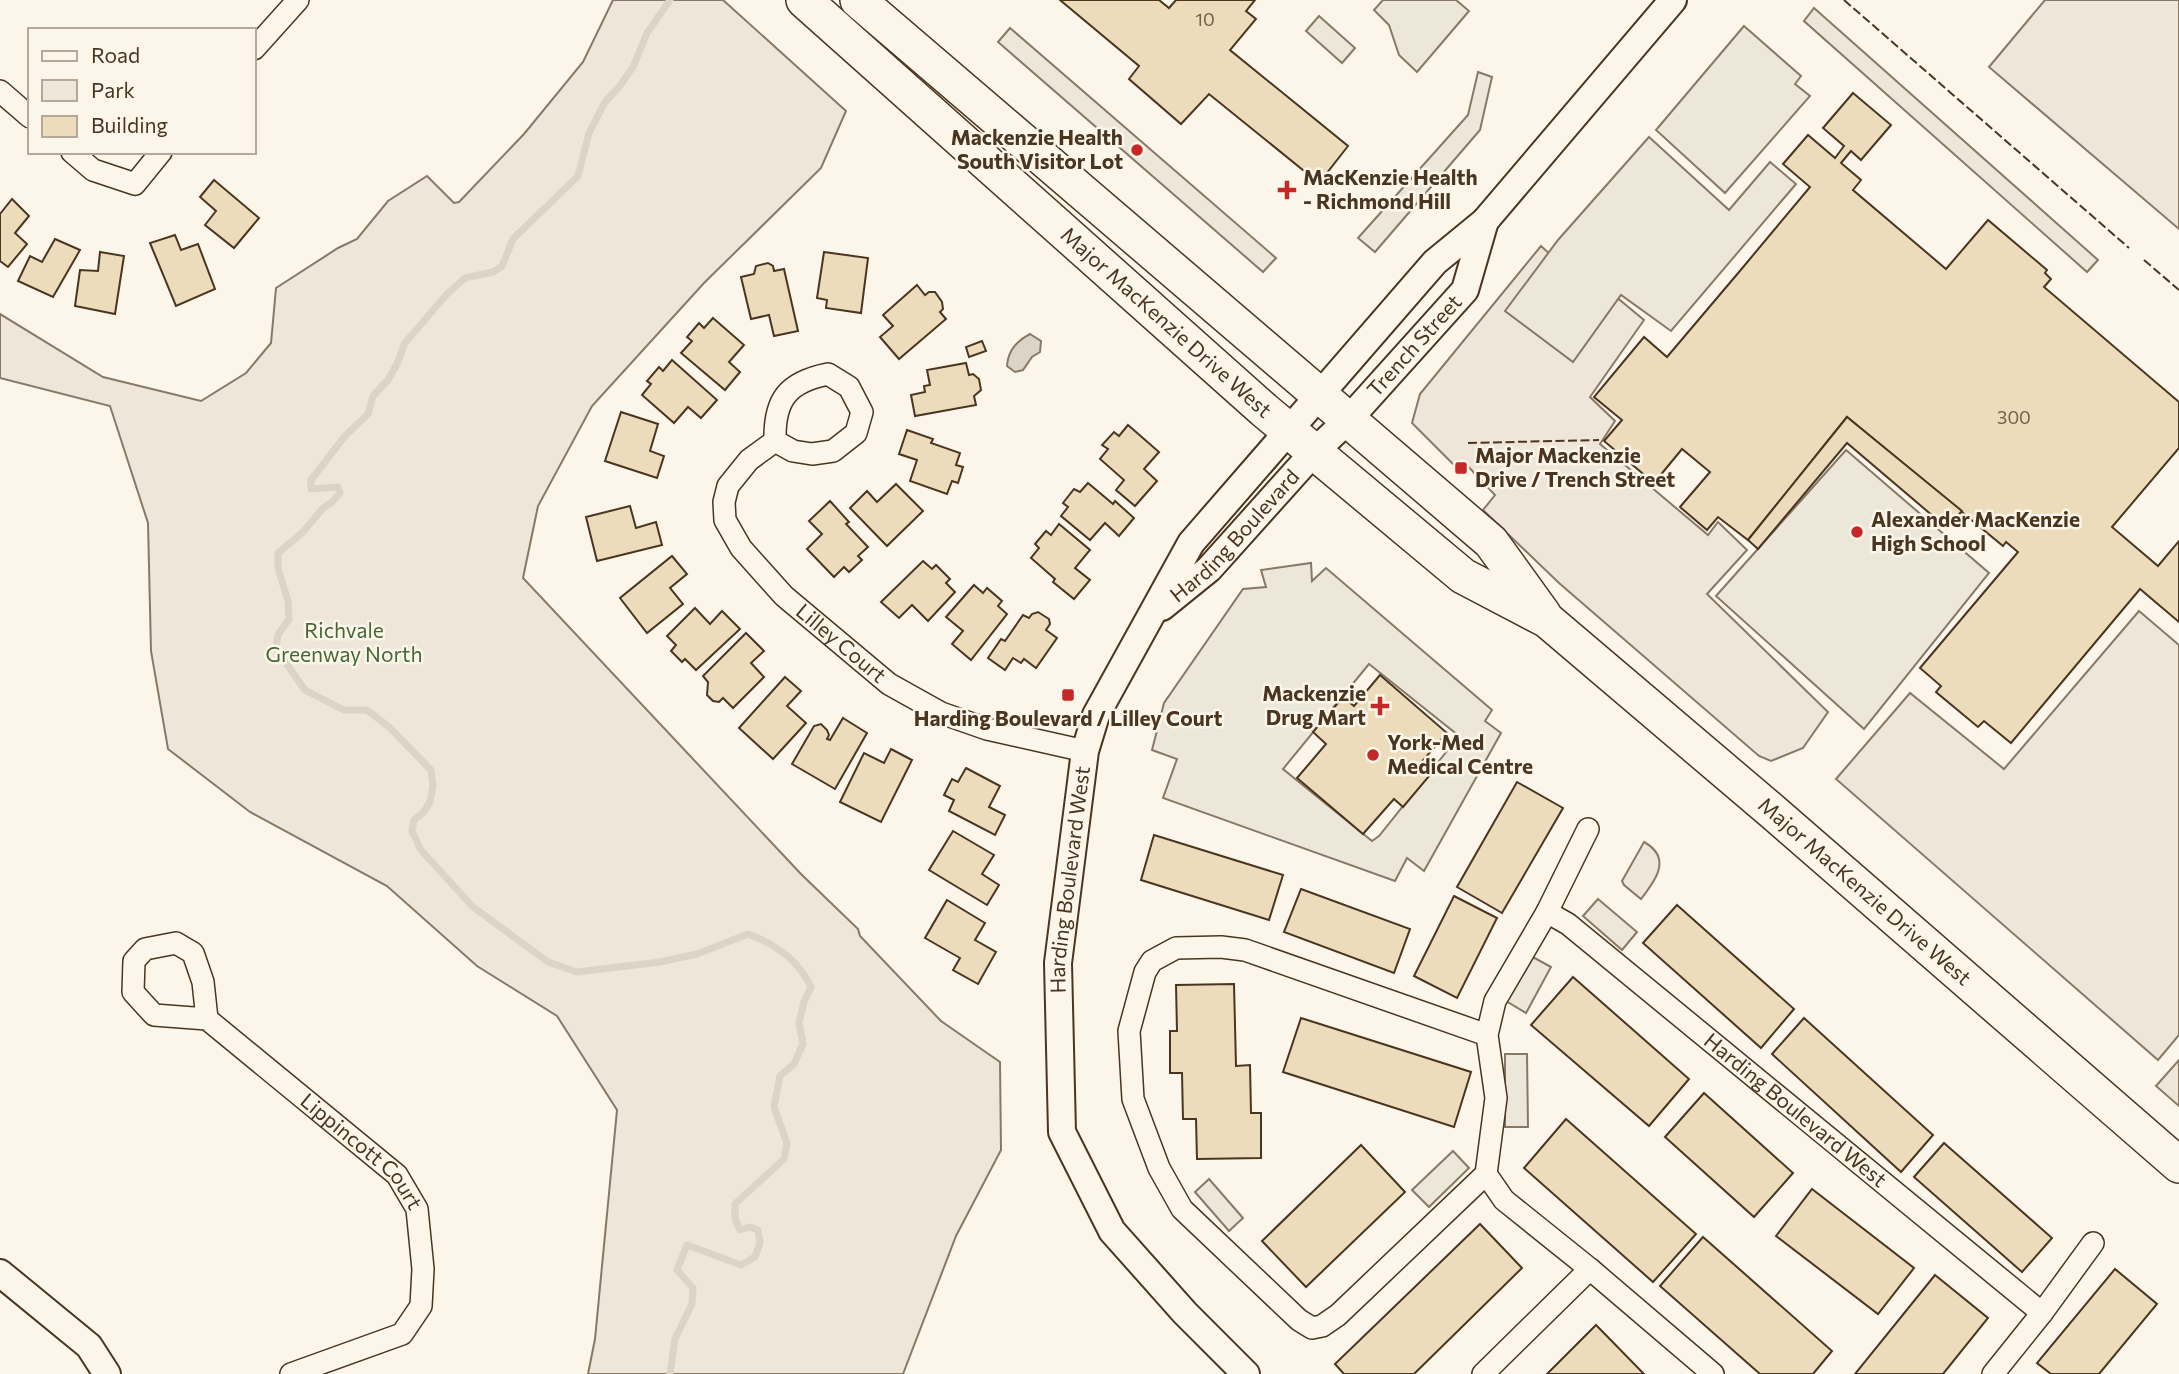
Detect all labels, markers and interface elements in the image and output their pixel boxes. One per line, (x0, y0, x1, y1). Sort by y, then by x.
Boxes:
house number: 10 (1195, 8, 1215, 30)
legend (28, 28, 256, 154)
text: Road (91, 42, 140, 67)
text: Park (91, 77, 135, 102)
text: Building (91, 112, 168, 137)
place label: Mackenzie Health South Visitor Lot (951, 124, 1123, 173)
marker: Mackenzie Health South Visitor Lot (1129, 142, 1145, 158)
place label: MacKenzie Health - Richmond Hill (1303, 164, 1478, 213)
marker: MacKenzie Health - Richmond Hill (1277, 180, 1297, 200)
street label: Major MacKenzie Drive West (1057, 221, 1277, 422)
street label: Trench Street (1361, 289, 1466, 401)
house number: 300 (1997, 406, 2031, 428)
place label: Major Mackenzie Drive / Trench Street (1475, 442, 1675, 491)
marker: Major Mackenzie Drive / Trench Street (1453, 460, 1469, 476)
street label: Harding Boulevard (1164, 463, 1304, 607)
place label: Alexander MacKenzie High School (1871, 506, 2080, 555)
marker: Alexander MacKenzie High School (1849, 524, 1865, 540)
street label: Lilley Court (792, 598, 892, 687)
park label: Richvale Greenway North (265, 617, 423, 666)
place label: Mackenzie Drug Mart (1262, 680, 1366, 729)
marker: Harding Boulevard / Lilley Court (1060, 687, 1076, 703)
marker: Mackenzie Drug Mart (1372, 698, 1388, 714)
place label: Harding Boulevard / Lilley Court (914, 705, 1222, 730)
place label: York-Med Medical Centre (1387, 729, 1533, 778)
marker: York-Med Medical Centre (1365, 747, 1381, 763)
street label: Harding Boulevard West (1044, 764, 1094, 994)
street label: Major MacKenzie Drive West (1754, 791, 1977, 990)
street label: Harding Boulevard West (1700, 1027, 1892, 1191)
street label: Lippincott Court (296, 1087, 428, 1213)

